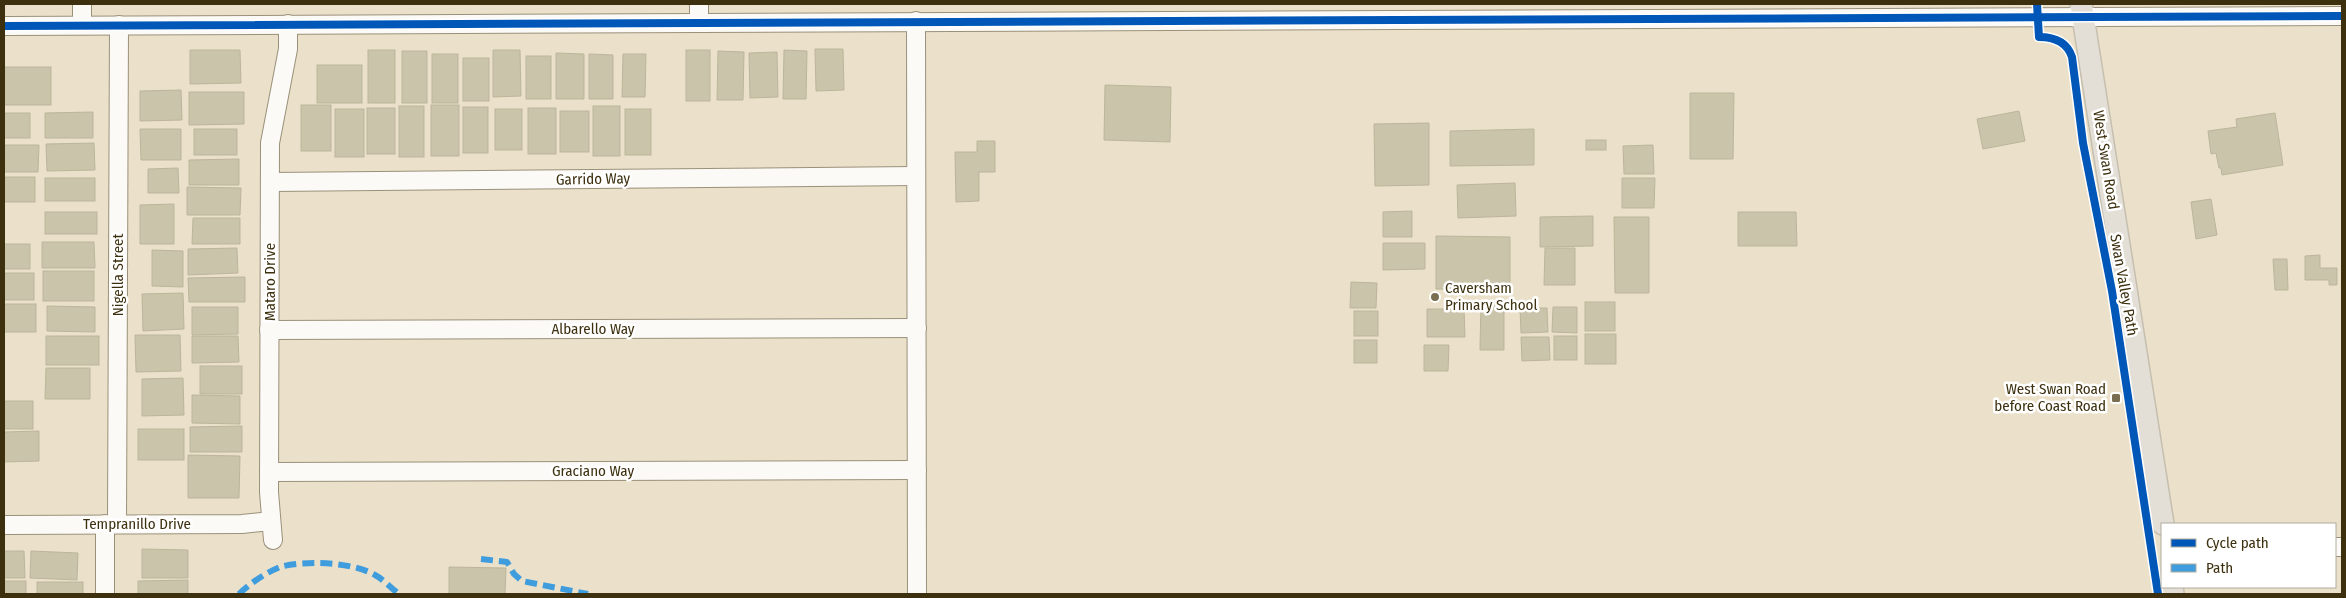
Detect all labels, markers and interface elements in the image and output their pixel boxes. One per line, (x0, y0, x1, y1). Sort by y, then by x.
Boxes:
street label: West Swan Road (2089, 109, 2123, 211)
street label: Garrido Way (556, 169, 631, 189)
street label: Swan Valley Path (2106, 233, 2142, 337)
street label: Nigella Street (109, 234, 127, 316)
street label: Mataro Drive (261, 243, 279, 321)
place label: Caversham Primary School (1445, 279, 1537, 314)
marker: Caversham Primary School (1429, 291, 1441, 303)
street label: Albarello Way (551, 320, 635, 338)
place label: West Swan Road before Coast Road (1994, 380, 2106, 415)
marker: West Swan Road before Coast Road (2110, 392, 2122, 404)
street label: Graciano Way (552, 462, 634, 480)
street label: Tempranillo Drive (83, 515, 191, 533)
legend (2161, 523, 2336, 588)
text: Cycle path (2206, 534, 2269, 552)
text: Path (2206, 559, 2233, 577)

